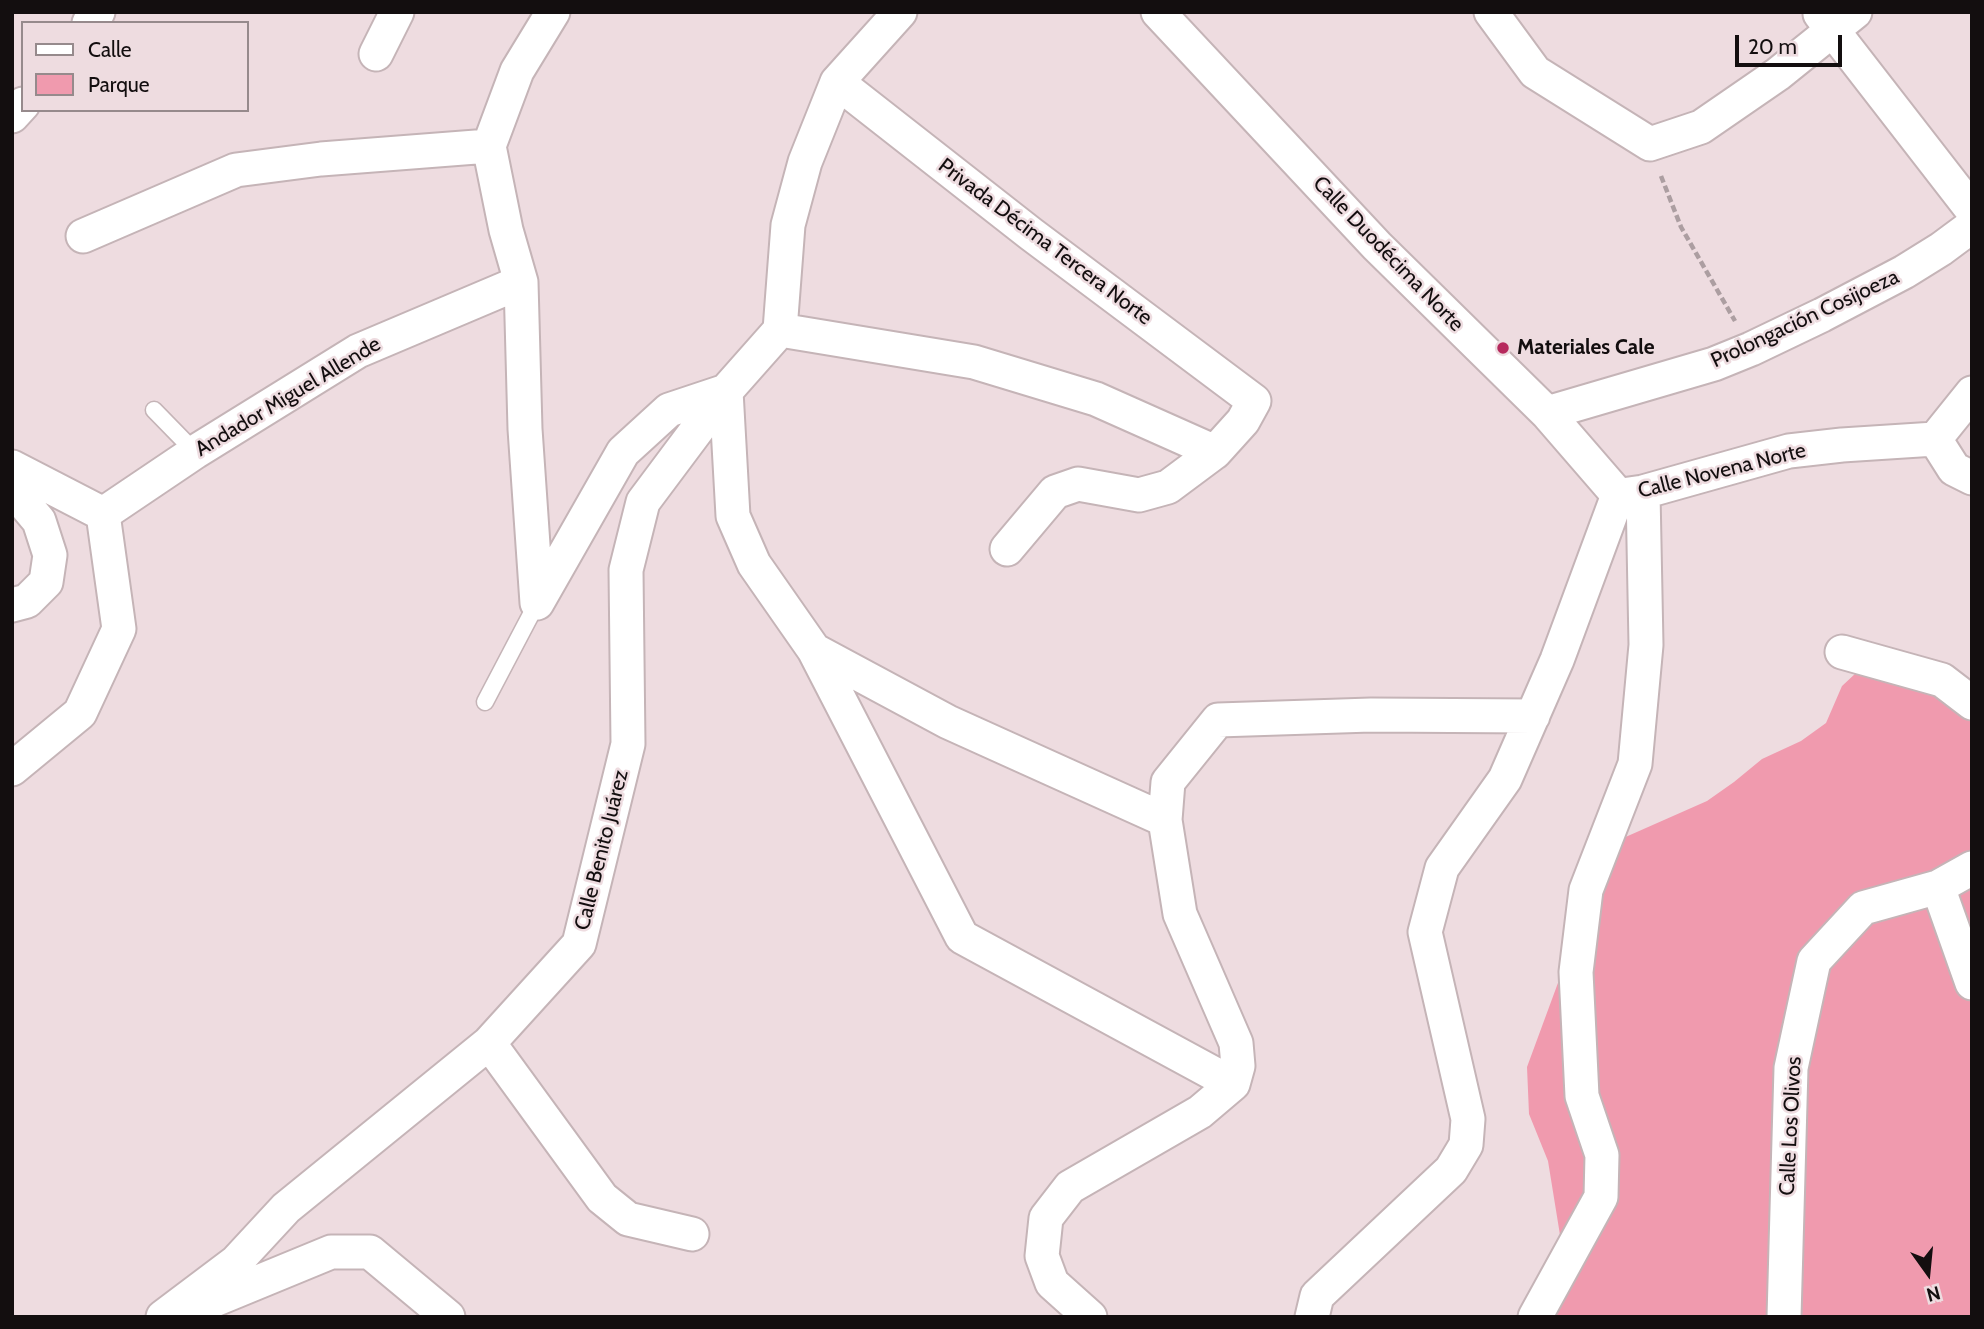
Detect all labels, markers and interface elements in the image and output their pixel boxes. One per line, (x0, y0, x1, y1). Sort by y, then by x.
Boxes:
legend (21, 21, 248, 112)
scale bar (1739, 21, 1846, 65)
text: 20 m (1748, 34, 1797, 59)
text: Calle (88, 37, 132, 62)
text: Parque (88, 72, 150, 97)
street label: Privada Décima Tercera Norte (933, 153, 1157, 331)
street label: Calle Duodécima Norte (1307, 171, 1469, 337)
street label: Prolongación Cosijoeza (1707, 264, 1903, 374)
street label: Andador Miguel Allende (191, 332, 385, 462)
place label: Materiales Cale (1517, 335, 1654, 361)
marker: Materiales Cale (1495, 340, 1511, 356)
street label: Calle Novena Norte (1636, 438, 1808, 504)
street label: Calle Benito Juárez (570, 767, 634, 933)
street label: Calle Los Olivos (1775, 1056, 1807, 1196)
north arrow (1893, 1238, 1963, 1308)
text: N (1924, 1281, 1943, 1307)

